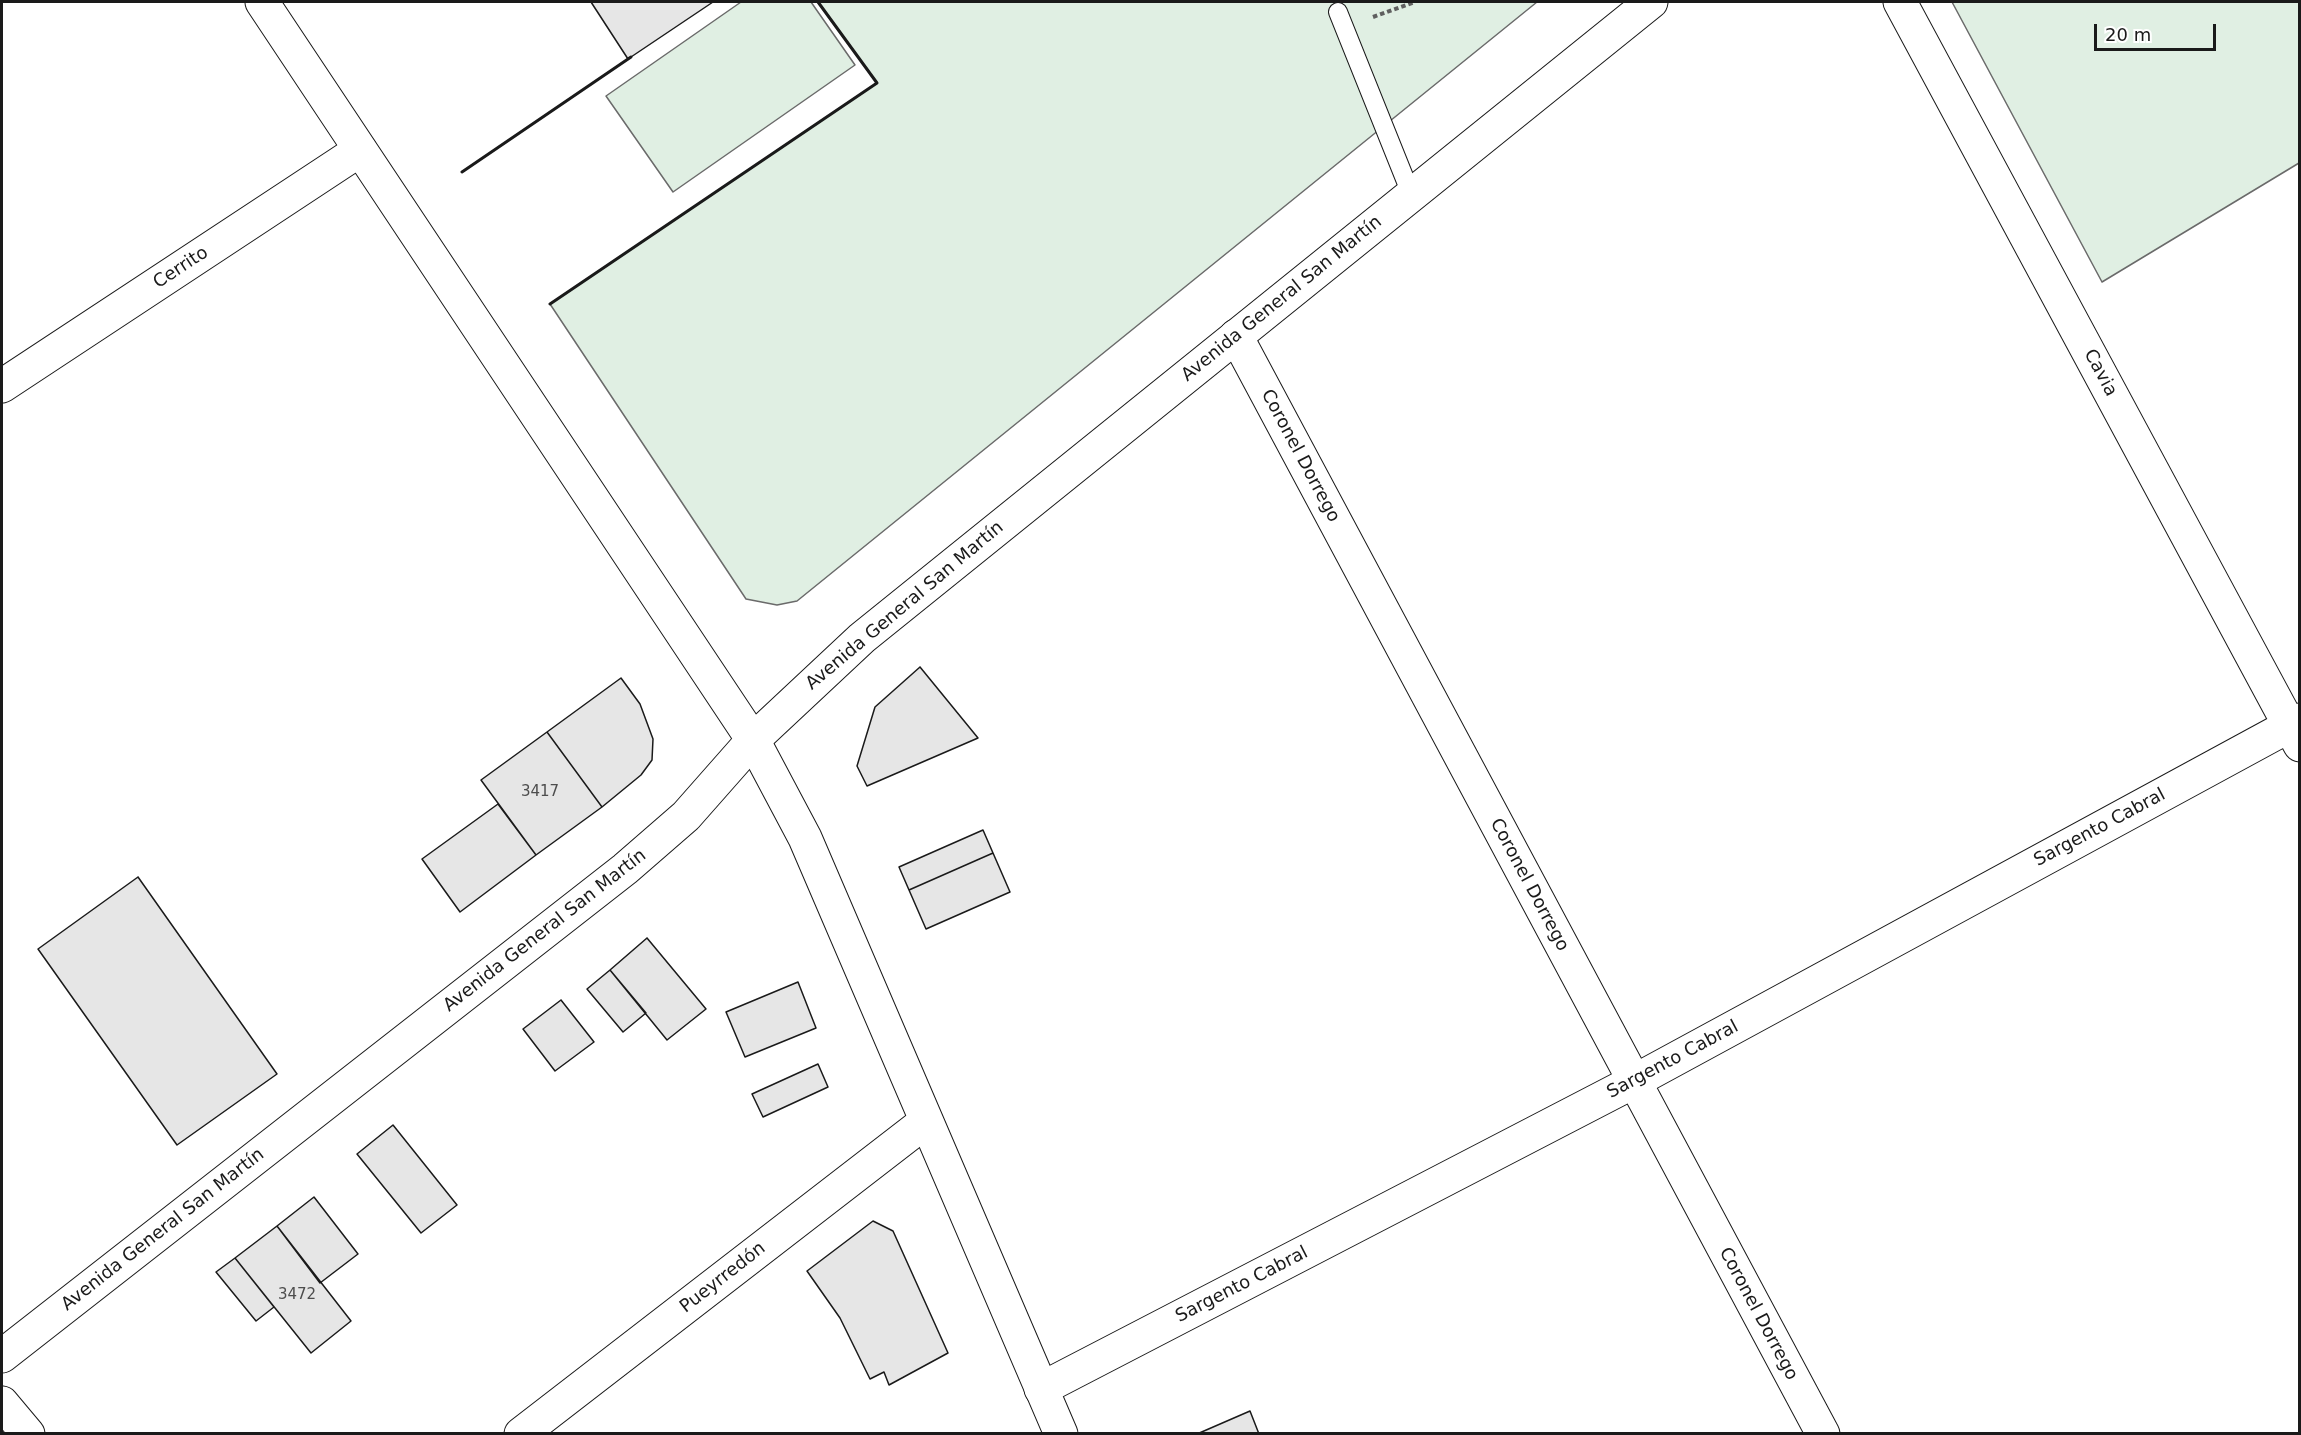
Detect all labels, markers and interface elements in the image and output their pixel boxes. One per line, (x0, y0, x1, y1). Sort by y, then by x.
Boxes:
scale bar (2097, 12, 2218, 50)
text: 20 m (2105, 24, 2151, 45)
street label: Avenida General San Martín (1178, 212, 1386, 386)
street label: Cerrito (149, 242, 213, 294)
street label: Cavia (2079, 346, 2121, 400)
street label: Coronel Dorrego (1256, 386, 1344, 526)
street label: Avenida General San Martín (802, 517, 1008, 695)
house number: 3417 (521, 783, 559, 801)
street label: Sargento Cabral (2031, 784, 2169, 872)
street label: Coronel Dorrego (1485, 815, 1573, 955)
street label: Avenida General San Martín (439, 845, 651, 1017)
street label: Sargento Cabral (1604, 1016, 1742, 1104)
street label: Avenida General San Martín (57, 1144, 269, 1316)
street label: Pueyrredón (676, 1238, 770, 1318)
street label: Sargento Cabral (1172, 1242, 1312, 1328)
street label: Coronel Dorrego (1714, 1244, 1802, 1384)
house number: 3472 (278, 1286, 316, 1304)

